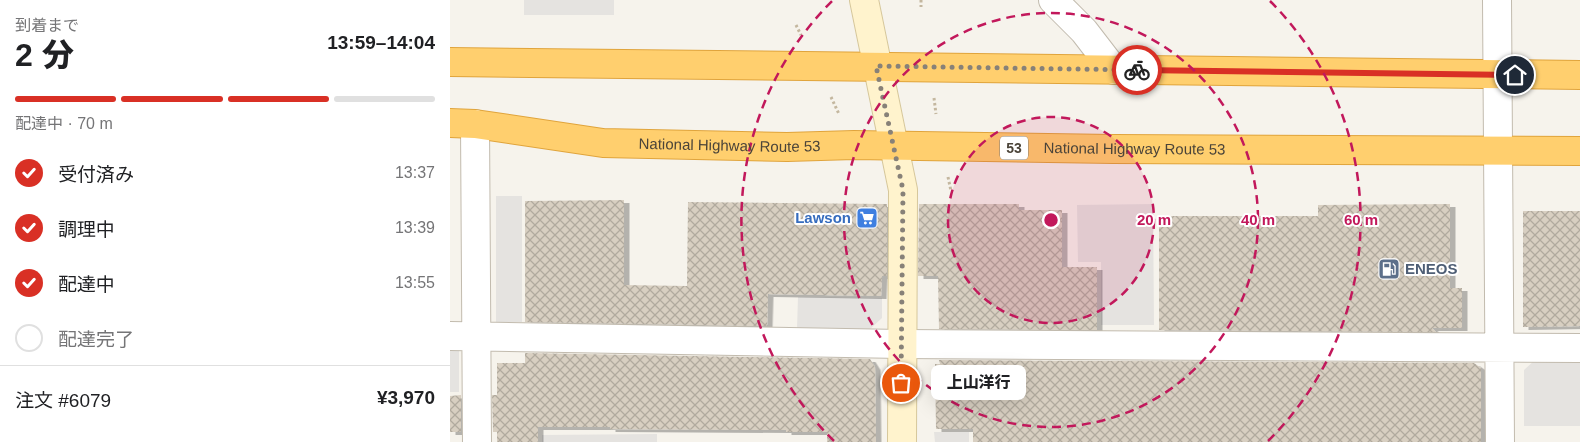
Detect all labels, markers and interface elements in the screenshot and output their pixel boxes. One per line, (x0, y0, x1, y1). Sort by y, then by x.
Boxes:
text: 到着まで (15, 17, 79, 34)
text: 13:59–14:04 (327, 32, 435, 53)
text: 2 分 (15, 37, 74, 73)
courier (1112, 45, 1162, 95)
pin (1494, 54, 1536, 96)
icon: bike (1123, 56, 1151, 84)
icon: home (1501, 61, 1529, 89)
text: 配達中 · 70 m (15, 115, 113, 132)
street label: National Highway Route 53 (638, 135, 821, 155)
road number: 53 (1000, 136, 1028, 160)
street label: National Highway Route 53 (1043, 139, 1225, 157)
icon: check (15, 159, 43, 187)
text: 受付済み (58, 164, 134, 185)
text: 13:37 (395, 164, 435, 181)
supermarket icon: Lawson (855, 206, 879, 230)
place label: Lawson (795, 209, 851, 226)
centre of rings (1042, 211, 1060, 229)
text: 20 m (1137, 211, 1171, 228)
text: 40 m (1241, 211, 1275, 228)
text: 60 m (1344, 211, 1378, 228)
icon: check (15, 214, 43, 242)
text: 調理中 (58, 219, 115, 240)
text: 13:39 (395, 219, 435, 236)
fuel station icon: ENEOS (1377, 257, 1401, 281)
place label: ENEOS (1405, 260, 1458, 277)
icon: check (15, 269, 43, 297)
text: 配達中 (58, 274, 115, 295)
text: 13:55 (395, 274, 435, 291)
text: 配達完了 (58, 329, 134, 350)
pin (880, 362, 922, 404)
callout: 上山洋行 (931, 366, 1026, 400)
icon: bag (887, 369, 915, 397)
text: 上山洋行 (946, 374, 1011, 391)
text: ¥3,970 (377, 387, 435, 408)
text: 注文 #6079 (15, 390, 111, 411)

